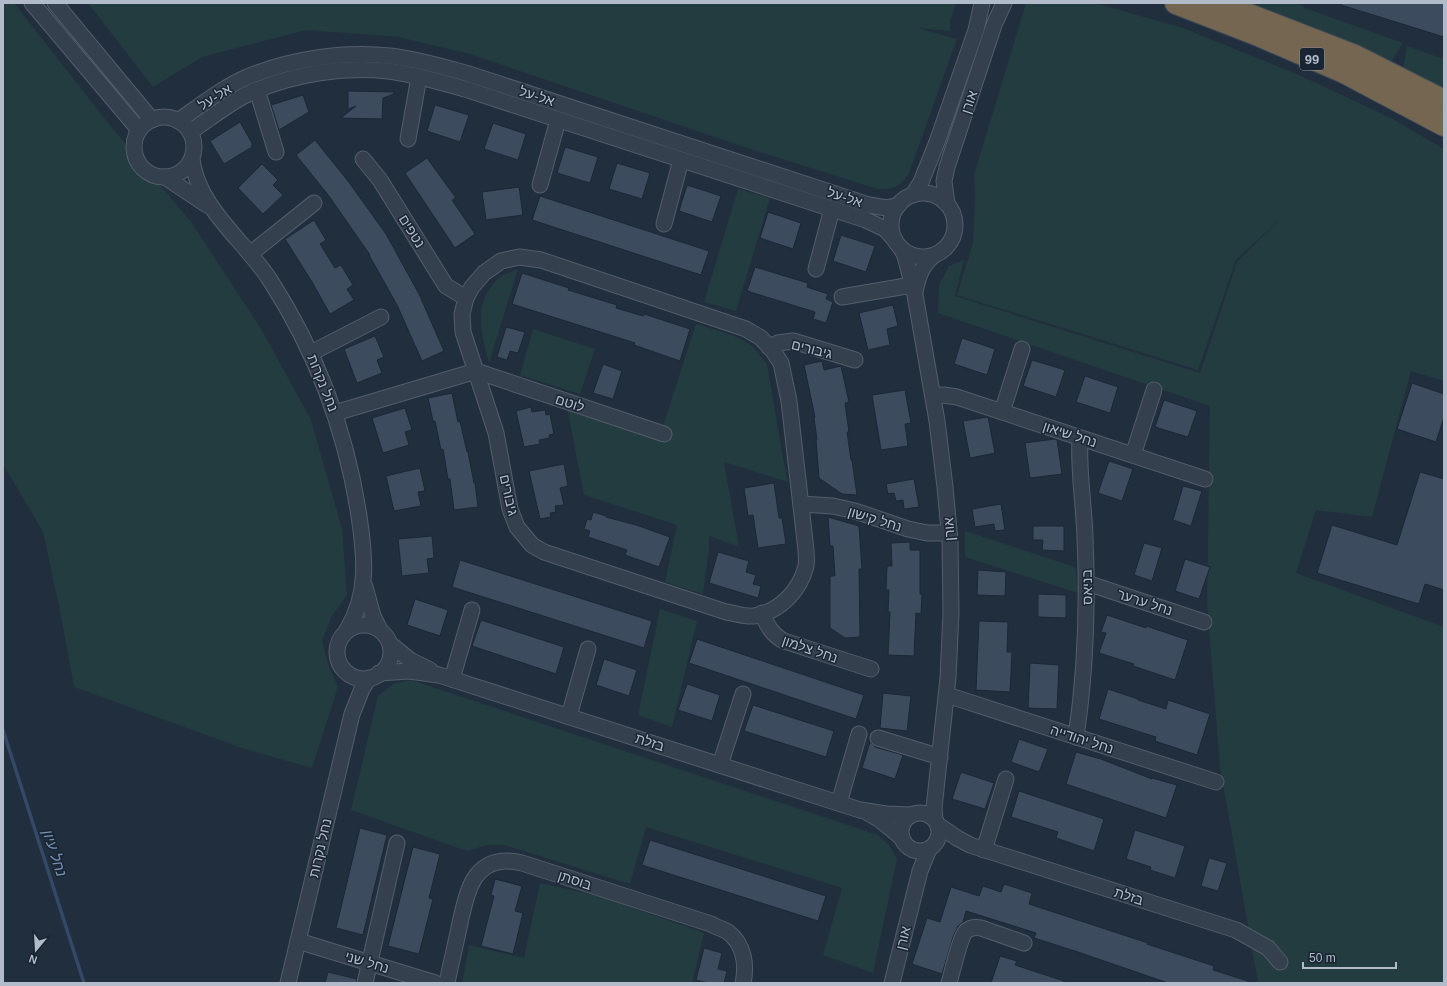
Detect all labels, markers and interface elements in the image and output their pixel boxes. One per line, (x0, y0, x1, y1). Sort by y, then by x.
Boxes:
road number: 99 (1300, 48, 1324, 70)
street label: אל-על (195, 81, 235, 113)
street label: אל-על (517, 83, 557, 109)
street label: אורן (958, 88, 980, 116)
street label: אל-על (825, 184, 865, 210)
street label: נטפים (396, 212, 428, 250)
street label: גיבורים (790, 336, 834, 362)
street label: נחל נקרות (304, 352, 342, 414)
street label: לוטם (553, 391, 587, 415)
street label: נחל שיאון (1041, 418, 1099, 450)
street label: גיבורים (497, 473, 521, 517)
street label: נחל קישון (846, 503, 904, 535)
street label: אורן (940, 516, 958, 541)
street label: בניאס (1079, 569, 1095, 605)
street label: נחל ערער (1115, 586, 1175, 618)
street label: נחל צלמון (780, 632, 840, 666)
street label: נחל יהודייה (1048, 721, 1116, 757)
street label: בזלת (633, 730, 667, 754)
street label: נחל נקרות (305, 817, 335, 879)
water label: נחל עיון (39, 826, 71, 879)
street label: בוסתן (556, 867, 594, 893)
street label: בזלת (1112, 884, 1146, 908)
street label: אורן (892, 924, 914, 951)
north arrow (16, 930, 56, 970)
scale bar (1303, 944, 1396, 970)
street label: נחל שני (343, 948, 391, 976)
text: 50 m (1309, 951, 1336, 965)
text: N (27, 953, 39, 966)

